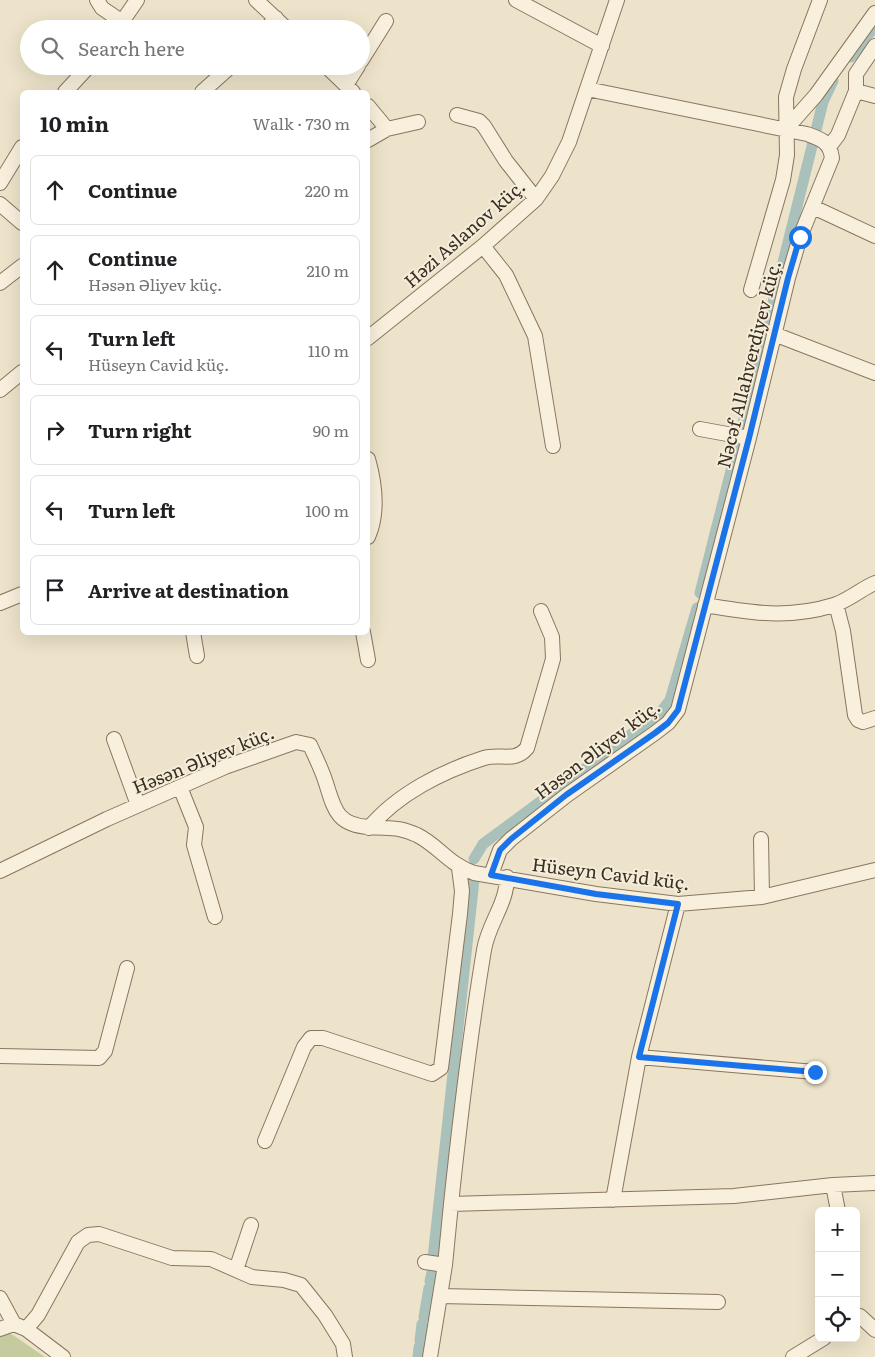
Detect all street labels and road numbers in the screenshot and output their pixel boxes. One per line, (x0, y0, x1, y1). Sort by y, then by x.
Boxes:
street label: Həzi Aslanov küç. (397, 173, 531, 293)
street label: Nəcəf Allahverdiyev küç. (709, 257, 787, 471)
street label: Həsən Əliyev küç. (528, 693, 666, 805)
street label: Həsən Əliyev küç. (128, 718, 278, 800)
street label: Hüseyn Cavid küç. (530, 850, 692, 896)

